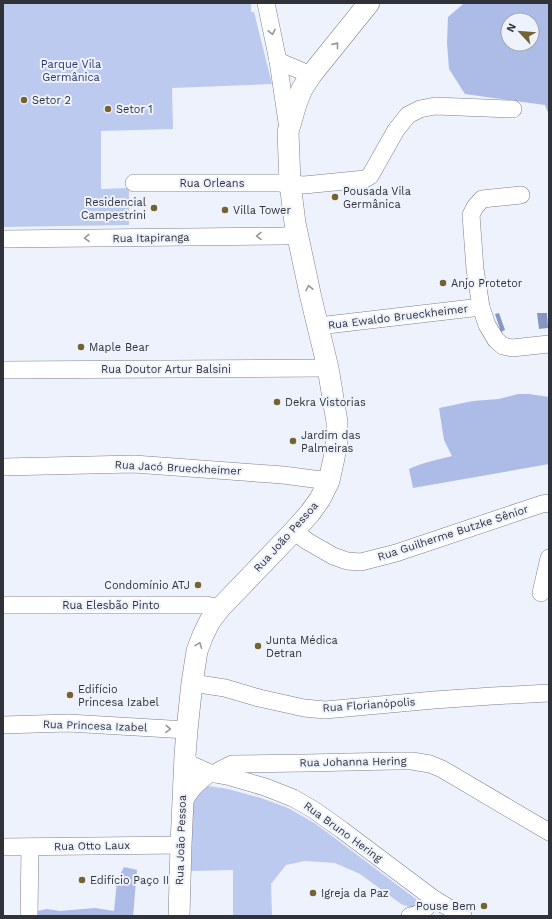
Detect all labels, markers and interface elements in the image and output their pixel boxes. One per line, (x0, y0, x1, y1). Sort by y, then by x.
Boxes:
north arrow (500, 12, 540, 52)
text: N (504, 21, 519, 34)
one-way arrow (267, 29, 275, 35)
one-way arrow (331, 42, 338, 49)
park label: Parque Vila Germânica (41, 58, 101, 84)
place label: Setor 2 (32, 94, 71, 107)
marker: Setor 2 (19, 95, 29, 105)
place label: Setor 1 (116, 103, 153, 116)
marker: Setor 1 (103, 104, 113, 114)
street label: Rua Orleans (180, 177, 245, 190)
place label: Pousada Vila Germânica (343, 185, 411, 211)
marker: Pousada Vila Germânica (330, 192, 340, 202)
place label: Residencial Campestrini (81, 196, 147, 222)
marker: Residencial Campestrini (149, 203, 159, 213)
place label: Villa Tower (233, 204, 291, 217)
marker: Villa Tower (220, 205, 230, 215)
street label: Rua Itapiranga (112, 231, 190, 245)
one-way arrow (256, 232, 262, 241)
one-way arrow (84, 234, 90, 242)
place label: Anjo Protetor (451, 277, 523, 290)
marker: Anjo Protetor (438, 278, 448, 288)
one-way arrow (306, 285, 314, 291)
street label: Rua Ewaldo Brueckheimer (327, 302, 469, 332)
place label: Maple Bear (89, 341, 150, 354)
marker: Maple Bear (76, 342, 86, 352)
street label: Rua Doutor Artur Balsini (101, 363, 231, 376)
place label: Dekra Vistorias (285, 396, 366, 409)
marker: Dekra Vistorias (272, 397, 282, 407)
place label: Jardim das Palmeiras (301, 429, 361, 455)
marker: Jardim das Palmeiras (288, 436, 298, 446)
street label: Rua Jacó Brueckheimer (114, 458, 242, 478)
street label: Rua João Pessoa (251, 499, 321, 575)
street label: Rua Guilherme Butzke Sênior (376, 502, 531, 564)
place label: Condomínio ATJ (104, 579, 190, 592)
marker: Condomínio ATJ (193, 580, 203, 590)
street label: Rua Elesbão Pinto (62, 599, 160, 612)
place label: Junta Médica Detran (266, 634, 338, 660)
marker: Junta Médica Detran (253, 641, 263, 651)
one-way arrow (195, 642, 203, 649)
place label: Edifício Princesa Izabel (78, 683, 159, 709)
marker: Edifício Princesa Izabel (65, 690, 75, 700)
street label: Rua Florianópolis (322, 695, 416, 715)
street label: Rua Princesa Izabel (43, 718, 148, 734)
one-way arrow (165, 724, 171, 733)
street label: Rua Johanna Hering (299, 755, 407, 769)
street label: Rua João Pessoa (173, 795, 189, 885)
street label: Rua Bruno Hering (301, 799, 385, 865)
street label: Rua Otto Laux (54, 839, 130, 853)
place label: Edifício Paço II (90, 874, 169, 887)
marker: Edifício Paço II (77, 875, 87, 885)
place label: Igreja da Paz (321, 887, 389, 900)
marker: Igreja da Paz (308, 888, 318, 898)
place label: Pouse Bem (416, 900, 476, 913)
marker: Pouse Bem (479, 901, 489, 911)

